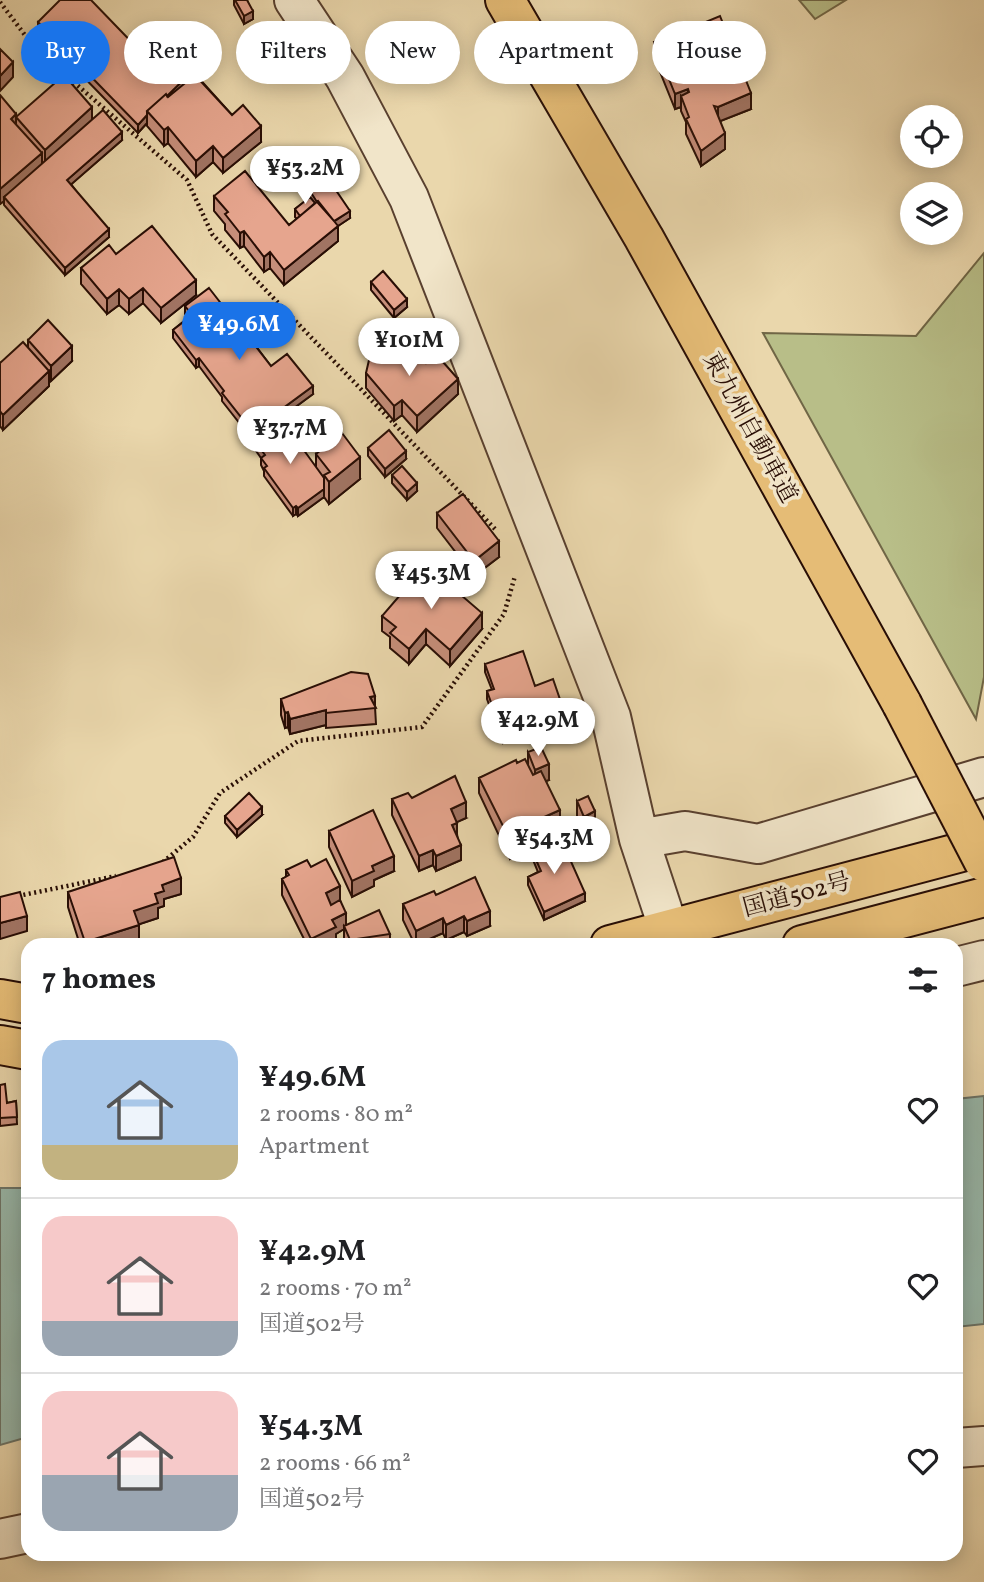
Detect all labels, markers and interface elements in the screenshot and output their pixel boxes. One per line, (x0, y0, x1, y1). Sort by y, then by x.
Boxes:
chip: Buy (21, 21, 110, 84)
chip: Rent (124, 21, 222, 84)
chip: Filters (236, 21, 351, 84)
chip: New (365, 21, 460, 84)
chip: Apartment (474, 21, 638, 84)
chip: House (652, 21, 766, 84)
map controls (900, 105, 963, 245)
button: locate (900, 105, 963, 168)
pin: ¥53.2M (248, 146, 362, 206)
text: ¥53.2M (266, 153, 344, 185)
button: layers (900, 182, 963, 245)
pin: ¥49.6M (182, 302, 296, 362)
text: ¥49.6M (198, 309, 280, 341)
pin: ¥101M (360, 318, 458, 378)
text: ¥101M (374, 325, 444, 357)
street label: 東九州自動車道 (693, 346, 805, 510)
pin: ¥37.7M (233, 406, 347, 466)
text: ¥37.7M (253, 413, 327, 445)
pin: ¥45.3M (374, 552, 488, 611)
text: ¥45.3M (391, 558, 471, 590)
pin: ¥42.9M (481, 698, 595, 758)
text: ¥42.9M (497, 705, 579, 737)
pin: ¥54.3M (497, 816, 611, 876)
text: ¥54.3M (514, 823, 594, 855)
street label: 国道502号 (739, 865, 855, 927)
text: 7 homes (42, 959, 156, 1001)
icon: filters (904, 961, 942, 999)
text: ¥49.6M (259, 1057, 366, 1099)
icon: home (98, 1068, 182, 1152)
icon: heart (904, 1091, 942, 1129)
text: 2 rooms · 80 m² (259, 1099, 413, 1131)
text: Apartment (259, 1131, 370, 1163)
text: ¥42.9M (259, 1231, 366, 1273)
icon: home (98, 1244, 182, 1328)
icon: heart (904, 1267, 942, 1305)
text: 2 rooms · 70 m² (259, 1273, 412, 1305)
text: 国道502号 (259, 1309, 365, 1341)
text: ¥54.3M (259, 1406, 363, 1448)
icon: home (98, 1419, 182, 1503)
icon: heart (904, 1442, 942, 1480)
text: 2 rooms · 66 m² (259, 1448, 411, 1480)
text: 国道502号 (259, 1484, 365, 1516)

